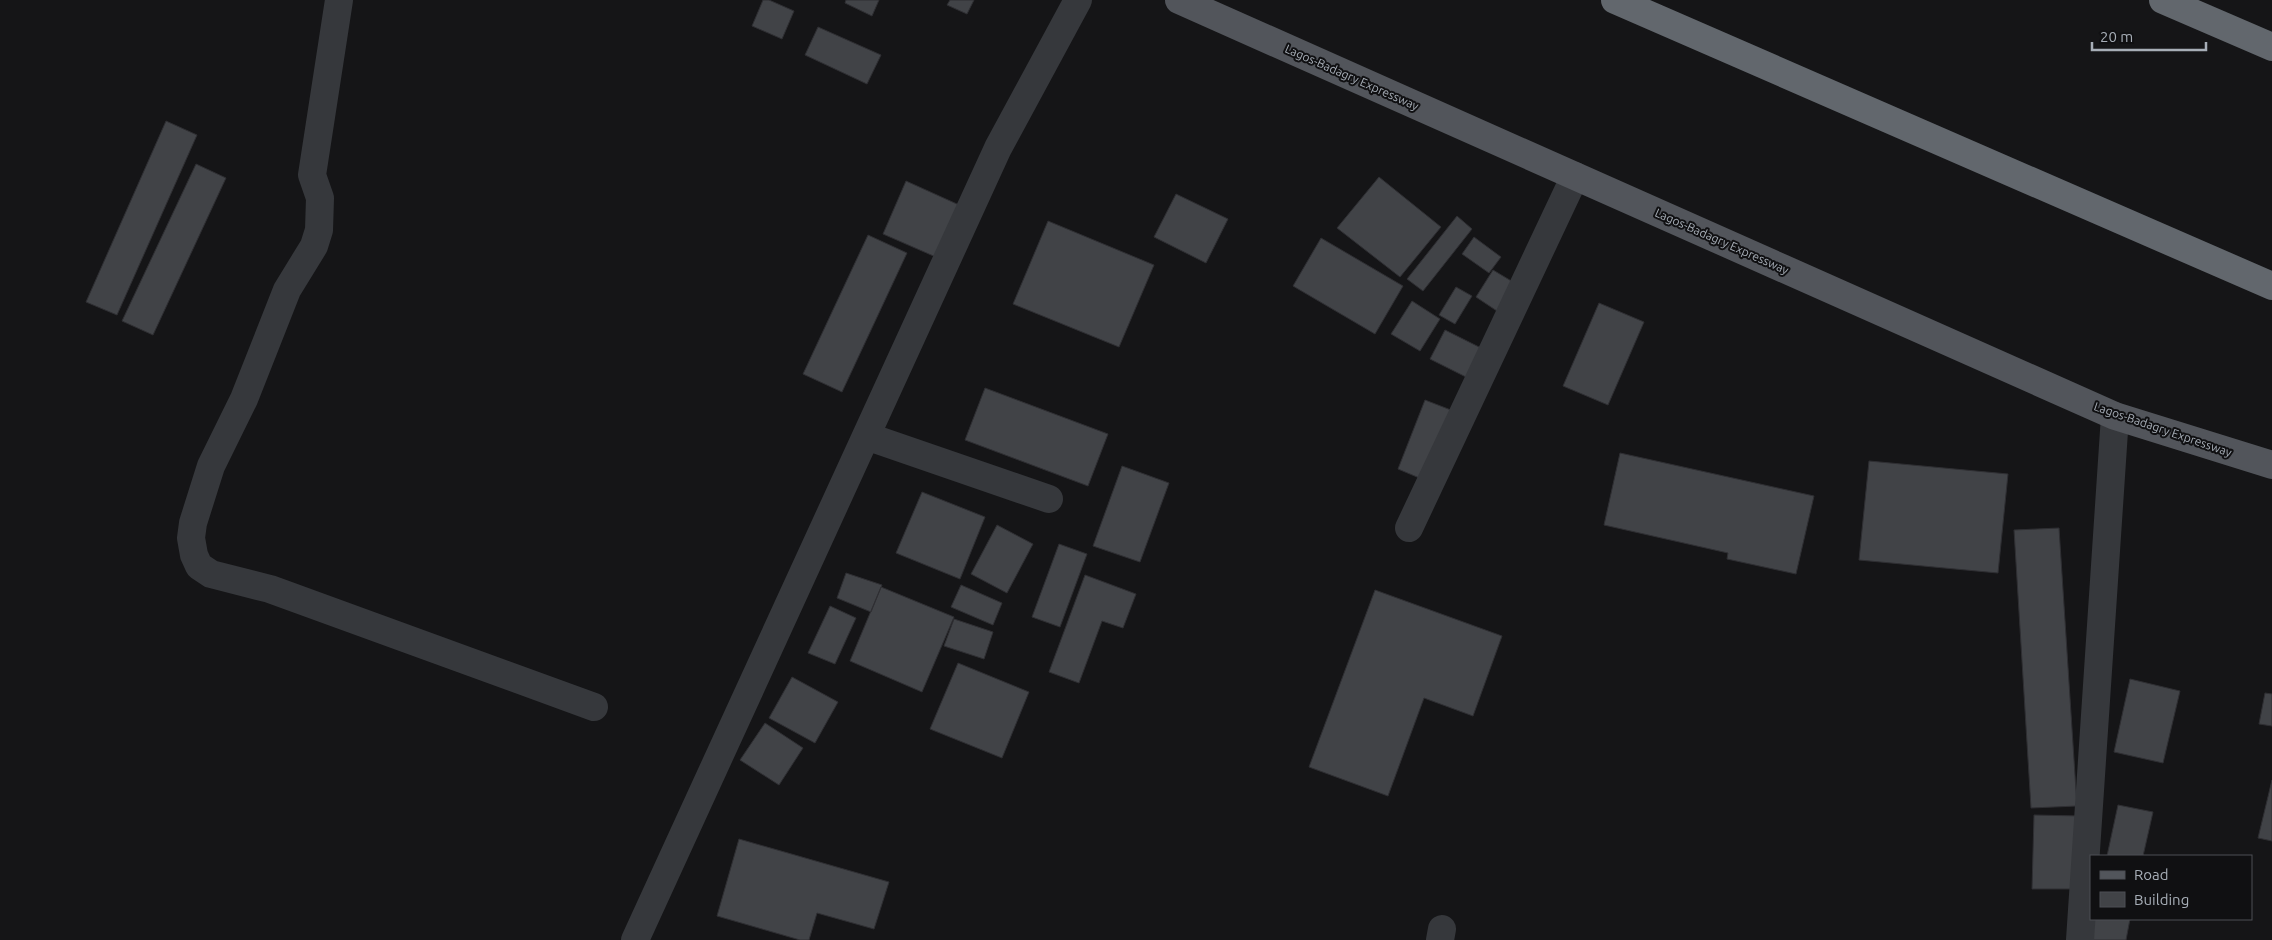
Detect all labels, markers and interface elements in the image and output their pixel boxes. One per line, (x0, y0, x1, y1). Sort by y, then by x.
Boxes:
scale bar (2092, 20, 2206, 52)
text: 20 m (2100, 28, 2133, 45)
street label: Lagos-Badagry Expressway (1283, 42, 1421, 112)
street label: Lagos-Badagry Expressway (1653, 206, 1791, 276)
street label: Lagos-Badagry Expressway (2092, 399, 2234, 459)
legend (2090, 855, 2252, 920)
text: Road (2134, 866, 2169, 883)
text: Building (2134, 891, 2189, 908)

